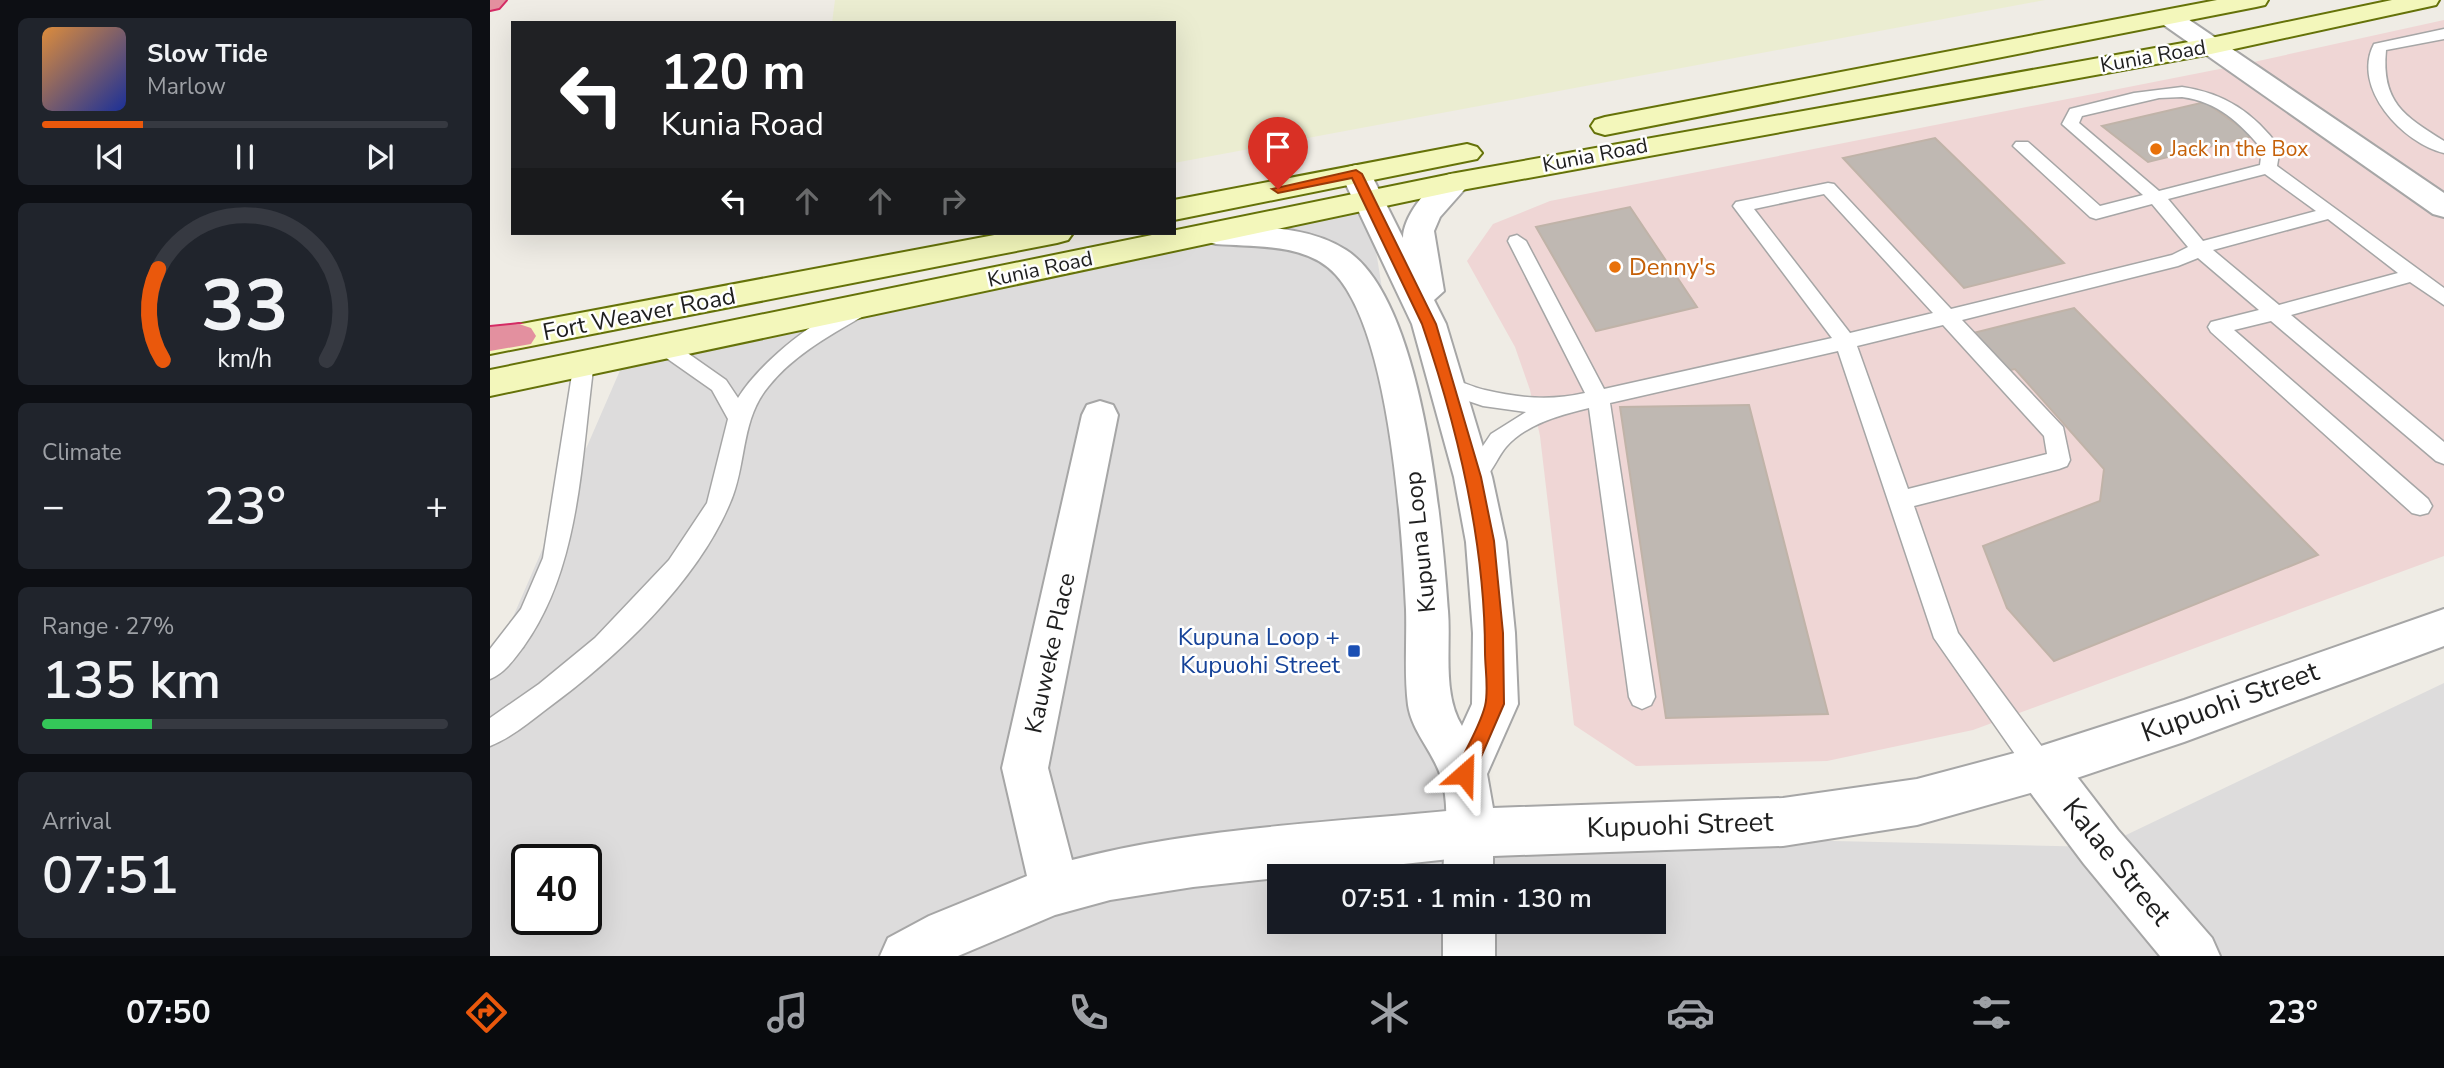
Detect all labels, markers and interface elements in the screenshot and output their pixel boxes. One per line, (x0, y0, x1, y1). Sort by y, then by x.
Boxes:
street label: Kunia Road (2098, 33, 2208, 79)
text: Slow Tide (147, 36, 268, 71)
text: 120 m (661, 39, 805, 106)
icon: left (546, 49, 637, 140)
text: Marlow (147, 71, 226, 102)
text: Kunia Road (661, 103, 824, 146)
pin (1248, 117, 1308, 189)
icon: arrive (1259, 128, 1297, 166)
street label: Kunia Road (1540, 131, 1650, 179)
place label: Jack in the Box (2169, 135, 2308, 163)
icon: previous (91, 138, 129, 176)
icon: pause (226, 138, 264, 176)
icon: next (361, 138, 399, 176)
marker: Jack in the Box (2148, 141, 2164, 157)
icon: left (715, 182, 753, 220)
icon: ahead (788, 182, 826, 220)
icon: ahead (861, 182, 899, 220)
icon: right (934, 182, 972, 220)
street label: Kunia Road (985, 244, 1095, 294)
place label: Denny's (1629, 251, 1716, 283)
text: 33 (201, 256, 289, 356)
marker: Denny's (1607, 259, 1623, 275)
street label: Fort Weaver Road (540, 280, 738, 348)
text: km/h (217, 341, 273, 375)
text: Climate (42, 437, 122, 468)
street label: Kupuna Loop (1397, 470, 1443, 614)
text: 23° (204, 471, 286, 542)
text: − (42, 481, 65, 532)
text: + (425, 481, 448, 532)
street label: Kauweke Place (1017, 570, 1083, 736)
text: Range · 27% (42, 611, 174, 642)
place label: Kupuna Loop + Kupuohi Street (1178, 621, 1341, 681)
marker: Kupuna Loop + Kupuohi Street (1346, 643, 1362, 659)
text: 135 km (42, 645, 221, 716)
street label: Kupuohi Street (2136, 652, 2324, 752)
position arrow (1427, 737, 1501, 811)
street label: Kalae Street (2054, 790, 2180, 934)
street label: Kupuohi Street (1586, 803, 1774, 847)
text: Arrival (42, 806, 111, 837)
text: 07:51 (42, 840, 179, 911)
speed limit sign: 40 (511, 844, 602, 935)
text: 07:51 · 1 min · 130 m (1341, 881, 1592, 916)
icon: directions (462, 988, 511, 1037)
icon: music (763, 988, 812, 1037)
icon: phone (1064, 988, 1113, 1037)
icon: climate (1365, 988, 1414, 1037)
icon: car (1666, 988, 1715, 1037)
icon: filters (1967, 988, 2016, 1037)
text: 07:50 (126, 991, 211, 1034)
text: 23° (2267, 991, 2318, 1034)

